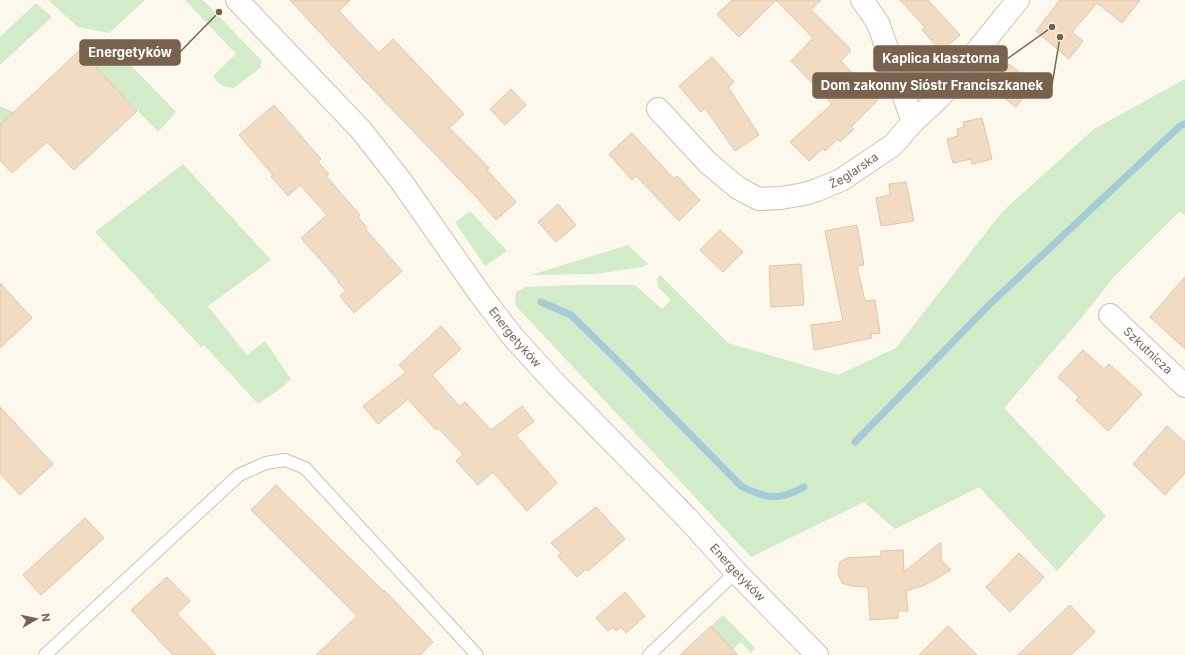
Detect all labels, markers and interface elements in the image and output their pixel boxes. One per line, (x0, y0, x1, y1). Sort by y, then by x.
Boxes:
callout: Energetyków (80, 40, 180, 65)
text: Energetyków (88, 44, 172, 60)
callout: Kaplica klasztorna (874, 46, 1007, 71)
text: Kaplica klasztorna (882, 50, 1000, 66)
callout: Dom zakonny Sióstr Franciszkanek (813, 73, 1052, 98)
text: Dom zakonny Sióstr Franciszkanek (821, 77, 1044, 93)
street label: Żeglarska (827, 149, 881, 191)
street label: Energetyków (486, 304, 545, 370)
street label: Szkutnicza (1120, 324, 1176, 377)
street label: Energetyków (707, 540, 769, 605)
north arrow (16, 599, 56, 639)
text: N (38, 612, 53, 623)

